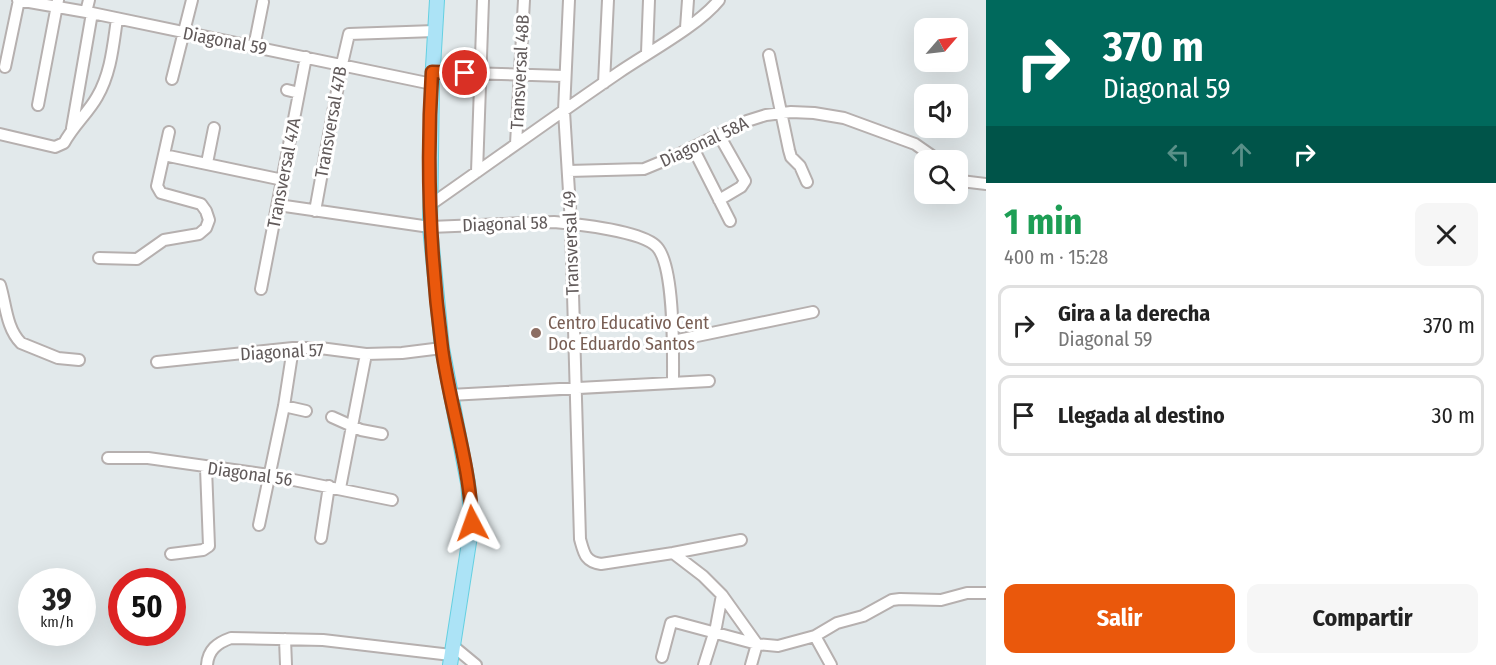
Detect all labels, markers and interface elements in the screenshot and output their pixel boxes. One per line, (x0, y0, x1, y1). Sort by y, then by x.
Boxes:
street label: Transversal 48B (506, 14, 534, 130)
north arrow (914, 18, 968, 72)
map controls (914, 18, 968, 204)
street label: Diagonal 59 (181, 22, 269, 60)
text: 370 m (1103, 22, 1204, 72)
icon: right (1004, 24, 1082, 102)
pin (439, 47, 490, 98)
icon: arrive (448, 56, 481, 89)
street label: Transversal 47B (310, 64, 352, 179)
text: Diagonal 59 (1103, 73, 1231, 105)
button: sound (914, 84, 968, 138)
street label: Diagonal 58A (656, 112, 752, 172)
street label: Transversal 47A (263, 115, 306, 230)
icon: left (1162, 138, 1195, 171)
icon: ahead (1225, 138, 1258, 171)
icon: right (1288, 138, 1321, 171)
button: search (914, 150, 968, 204)
street label: Transversal 49 (558, 190, 584, 296)
text: 1 min (1004, 200, 1082, 244)
button: close (1415, 203, 1478, 266)
street label: Diagonal 58 (462, 212, 548, 236)
text: 400 m · 15:28 (1004, 245, 1108, 269)
text: Gira a la derecha (1058, 300, 1210, 327)
icon: right (1007, 309, 1040, 342)
place label: Centro Educativo Cent Doc Eduardo Santos (548, 312, 709, 355)
text: 370 m (1423, 312, 1475, 339)
marker: Centro Educativo Cent Doc Eduardo Santos (529, 326, 543, 340)
text: Diagonal 59 (1058, 327, 1153, 351)
street label: Diagonal 57 (240, 339, 324, 365)
icon: arrive (1007, 399, 1040, 432)
text: Llegada al destino (1058, 402, 1225, 429)
text: 30 m (1432, 402, 1475, 429)
street label: Diagonal 56 (206, 457, 294, 491)
position arrow (440, 491, 504, 555)
speed limit sign: 50 (108, 568, 186, 646)
text: 39 (42, 582, 72, 618)
button: Salir (1004, 584, 1235, 653)
button: Compartir (1247, 584, 1478, 653)
text: km/h (40, 613, 74, 631)

